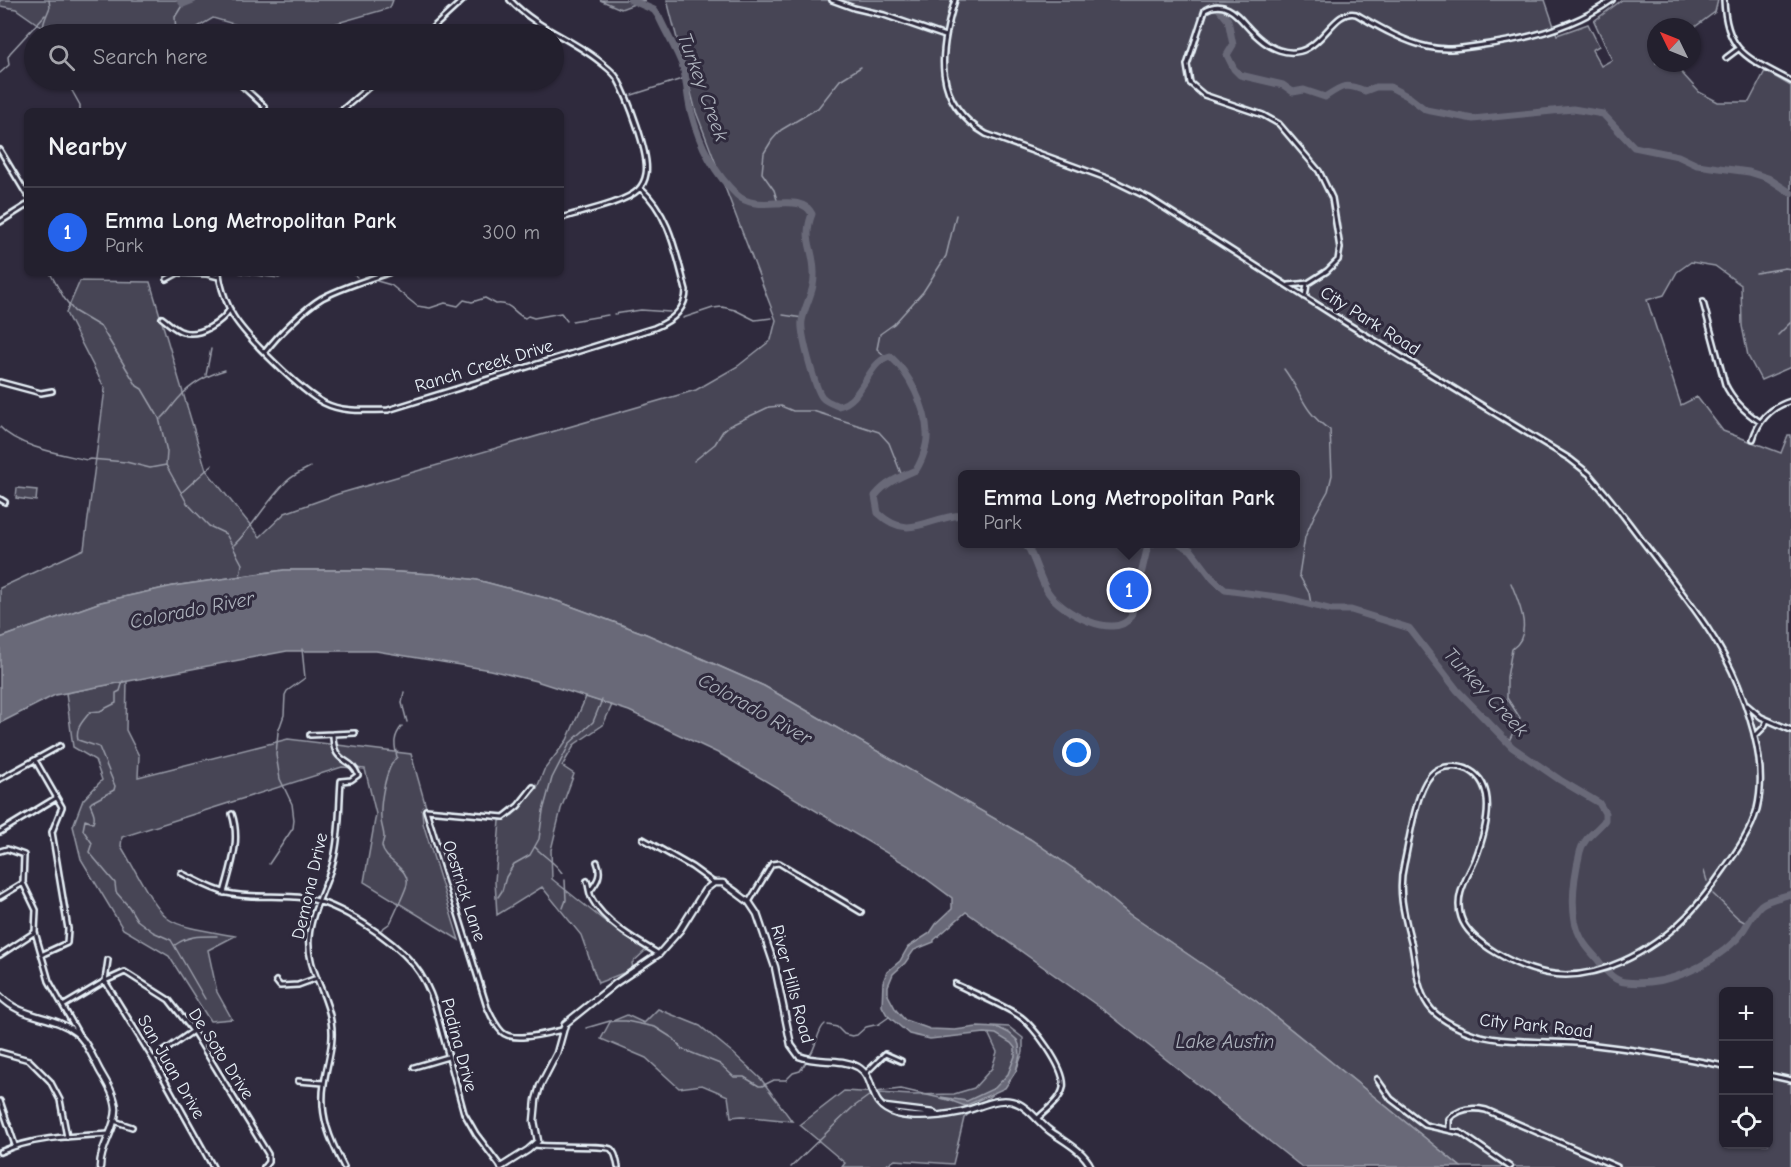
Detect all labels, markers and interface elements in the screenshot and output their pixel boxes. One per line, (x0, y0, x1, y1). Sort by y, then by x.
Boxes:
north arrow (1647, 18, 1701, 72)
search box (24, 24, 564, 90)
water label: Turkey Creek (673, 30, 733, 145)
icon: search (45, 41, 78, 74)
text: Search here (93, 44, 208, 70)
text: Nearby (48, 132, 127, 162)
text: Emma Long Metropolitan Park (105, 208, 396, 234)
text: 1 (64, 221, 71, 244)
text: 300 m (482, 221, 540, 244)
text: Park (105, 234, 143, 257)
street label: City Park Road (1316, 282, 1424, 360)
street label: Ranch Creek Drive (412, 335, 556, 397)
popup (958, 470, 1300, 548)
text: Emma Long Metropolitan Park (983, 485, 1275, 511)
text: Park (983, 511, 1022, 534)
pin: 1 (1110, 568, 1148, 612)
water label: Colorado River (128, 586, 257, 633)
water label: Turkey Creek (1439, 643, 1533, 742)
water label: Colorado River (694, 668, 817, 750)
your location (1062, 738, 1091, 767)
street label: Demona Drive (288, 831, 332, 941)
street label: Oestrick Lane (438, 838, 490, 944)
street label: River Hills Road (766, 923, 818, 1045)
map controls (1719, 987, 1773, 1149)
button: + (1719, 987, 1773, 1041)
street label: Padina Drive (436, 996, 482, 1094)
street label: De Soto Drive (184, 1004, 258, 1104)
street label: City Park Road (1478, 1010, 1594, 1042)
street label: San Juan Drive (133, 1011, 209, 1123)
water label: Lake Austin (1176, 1030, 1274, 1053)
button: − (1719, 1041, 1773, 1095)
button: locate (1719, 1095, 1773, 1149)

